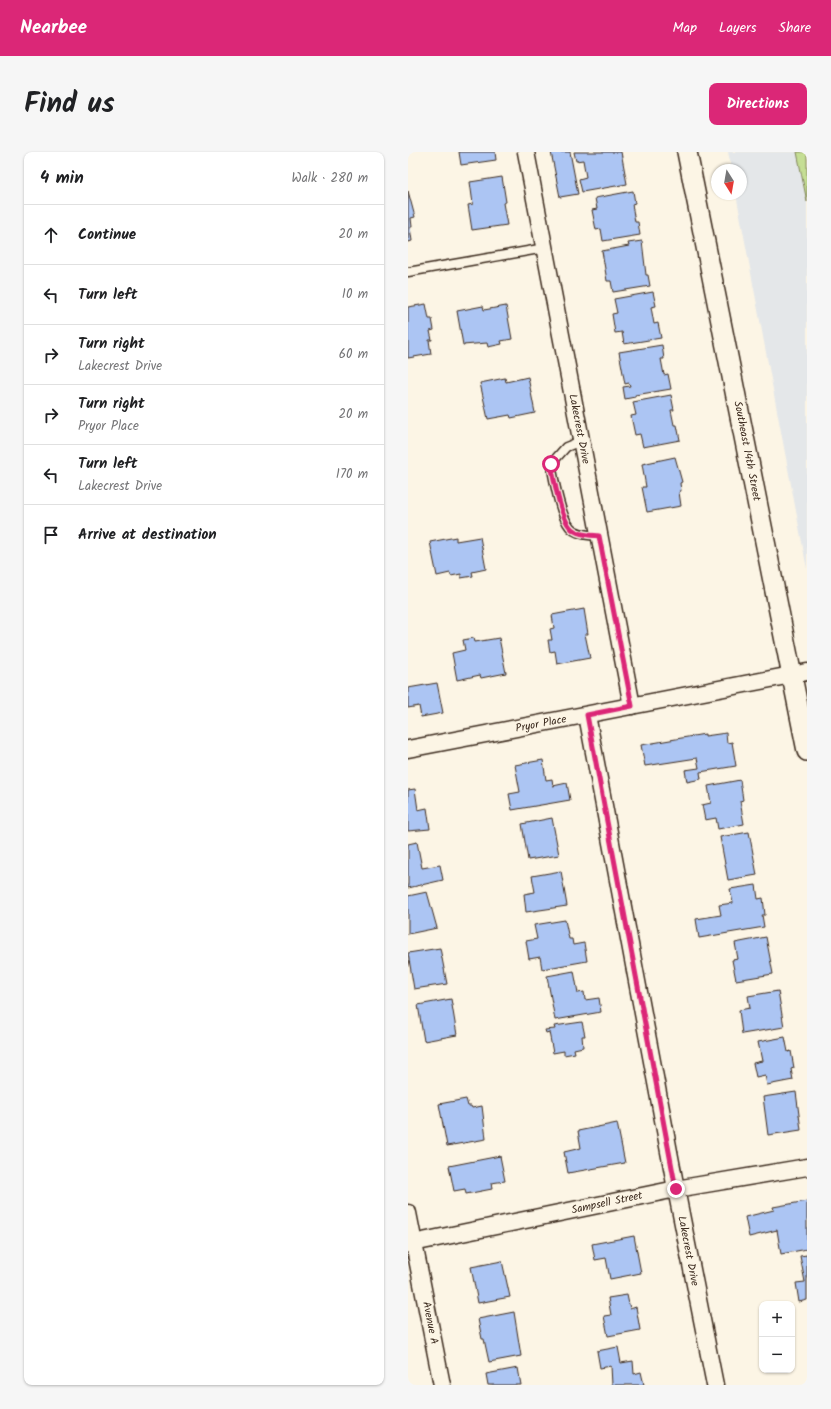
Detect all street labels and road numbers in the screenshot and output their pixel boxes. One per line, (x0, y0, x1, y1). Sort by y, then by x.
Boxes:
street label: Lakecrest Drive (563, 392, 595, 466)
street label: Southeast 14th Street (728, 399, 766, 503)
street label: Pryor Place (514, 710, 568, 738)
street label: Sampsell Street (570, 1187, 645, 1219)
street label: Lakecrest Drive (672, 1214, 704, 1288)
street label: Avenue A (417, 1300, 443, 1346)

